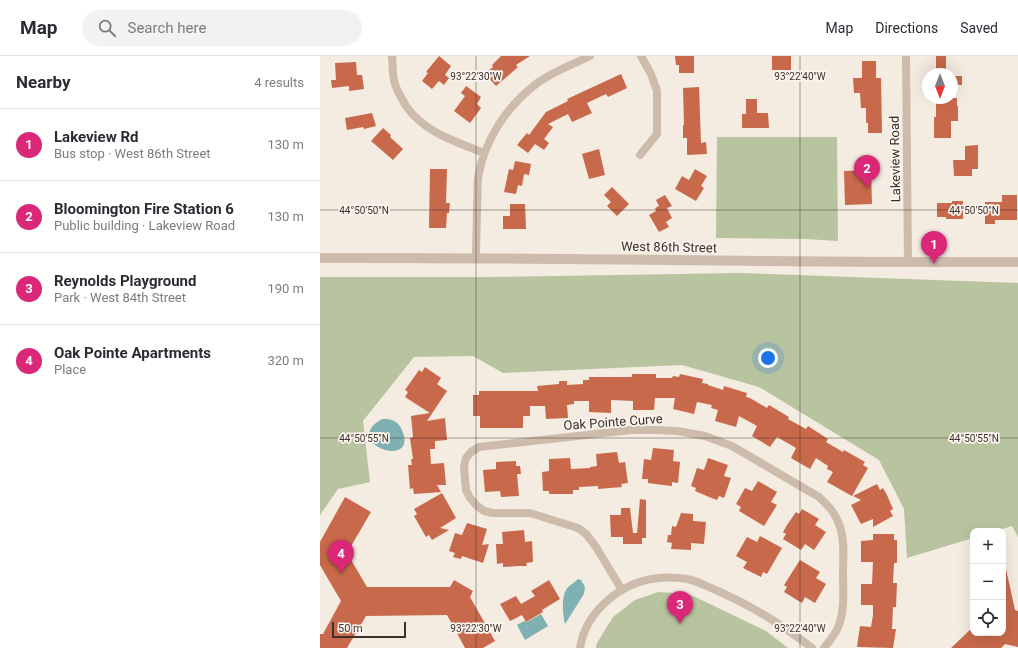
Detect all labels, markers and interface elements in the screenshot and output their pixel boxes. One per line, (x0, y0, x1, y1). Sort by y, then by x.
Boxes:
search box (82, 10, 362, 46)
text: Map (20, 16, 58, 39)
icon: search (96, 17, 118, 39)
text: Search here (128, 19, 206, 37)
text: Map (826, 20, 853, 36)
text: Directions (875, 20, 938, 36)
text: Saved (960, 20, 998, 36)
north arrow (922, 68, 958, 104)
text: 93°22'30"W (450, 71, 502, 82)
text: 93°22'40"W (774, 71, 826, 82)
text: Nearby (16, 72, 71, 92)
text: 4 results (254, 75, 304, 90)
street label: Lakeview Road (887, 116, 903, 202)
text: Lakeview Rd (54, 128, 138, 146)
text: 1 (25, 137, 33, 152)
text: 130 m (267, 137, 304, 152)
text: Bus stop · West 86th Street (54, 146, 211, 161)
pin: 2 (854, 155, 880, 188)
text: Bloomington Fire Station 6 (54, 200, 234, 218)
text: 44°50'50"N (339, 205, 389, 216)
text: 44°50'50"N (949, 205, 999, 216)
text: 2 (25, 209, 33, 224)
text: 130 m (267, 209, 304, 224)
text: Public building · Lakeview Road (54, 218, 235, 233)
pin: 1 (921, 231, 947, 264)
street label: West 86th Street (621, 239, 717, 255)
text: Reynolds Playground (54, 272, 196, 290)
text: 3 (25, 281, 33, 296)
text: 190 m (267, 281, 304, 296)
text: Park · West 84th Street (54, 290, 186, 305)
text: Oak Pointe Apartments (54, 344, 211, 362)
your location (758, 348, 778, 368)
text: 4 (25, 353, 33, 368)
text: 320 m (267, 353, 304, 368)
text: Place (54, 362, 86, 377)
street label: Oak Pointe Curve (563, 411, 663, 433)
text: 44°50'55"N (339, 433, 389, 444)
text: 44°50'55"N (949, 433, 999, 444)
map controls (970, 528, 1006, 636)
button: + (970, 528, 1006, 564)
pin: 4 (328, 540, 354, 573)
button: − (970, 564, 1006, 600)
pin: 3 (667, 591, 693, 624)
button: locate (970, 600, 1006, 636)
scale bar (332, 620, 406, 639)
text: 50 m (338, 622, 363, 635)
text: 93°22'30"W (450, 623, 502, 634)
text: 93°22'40"W (774, 623, 826, 634)

